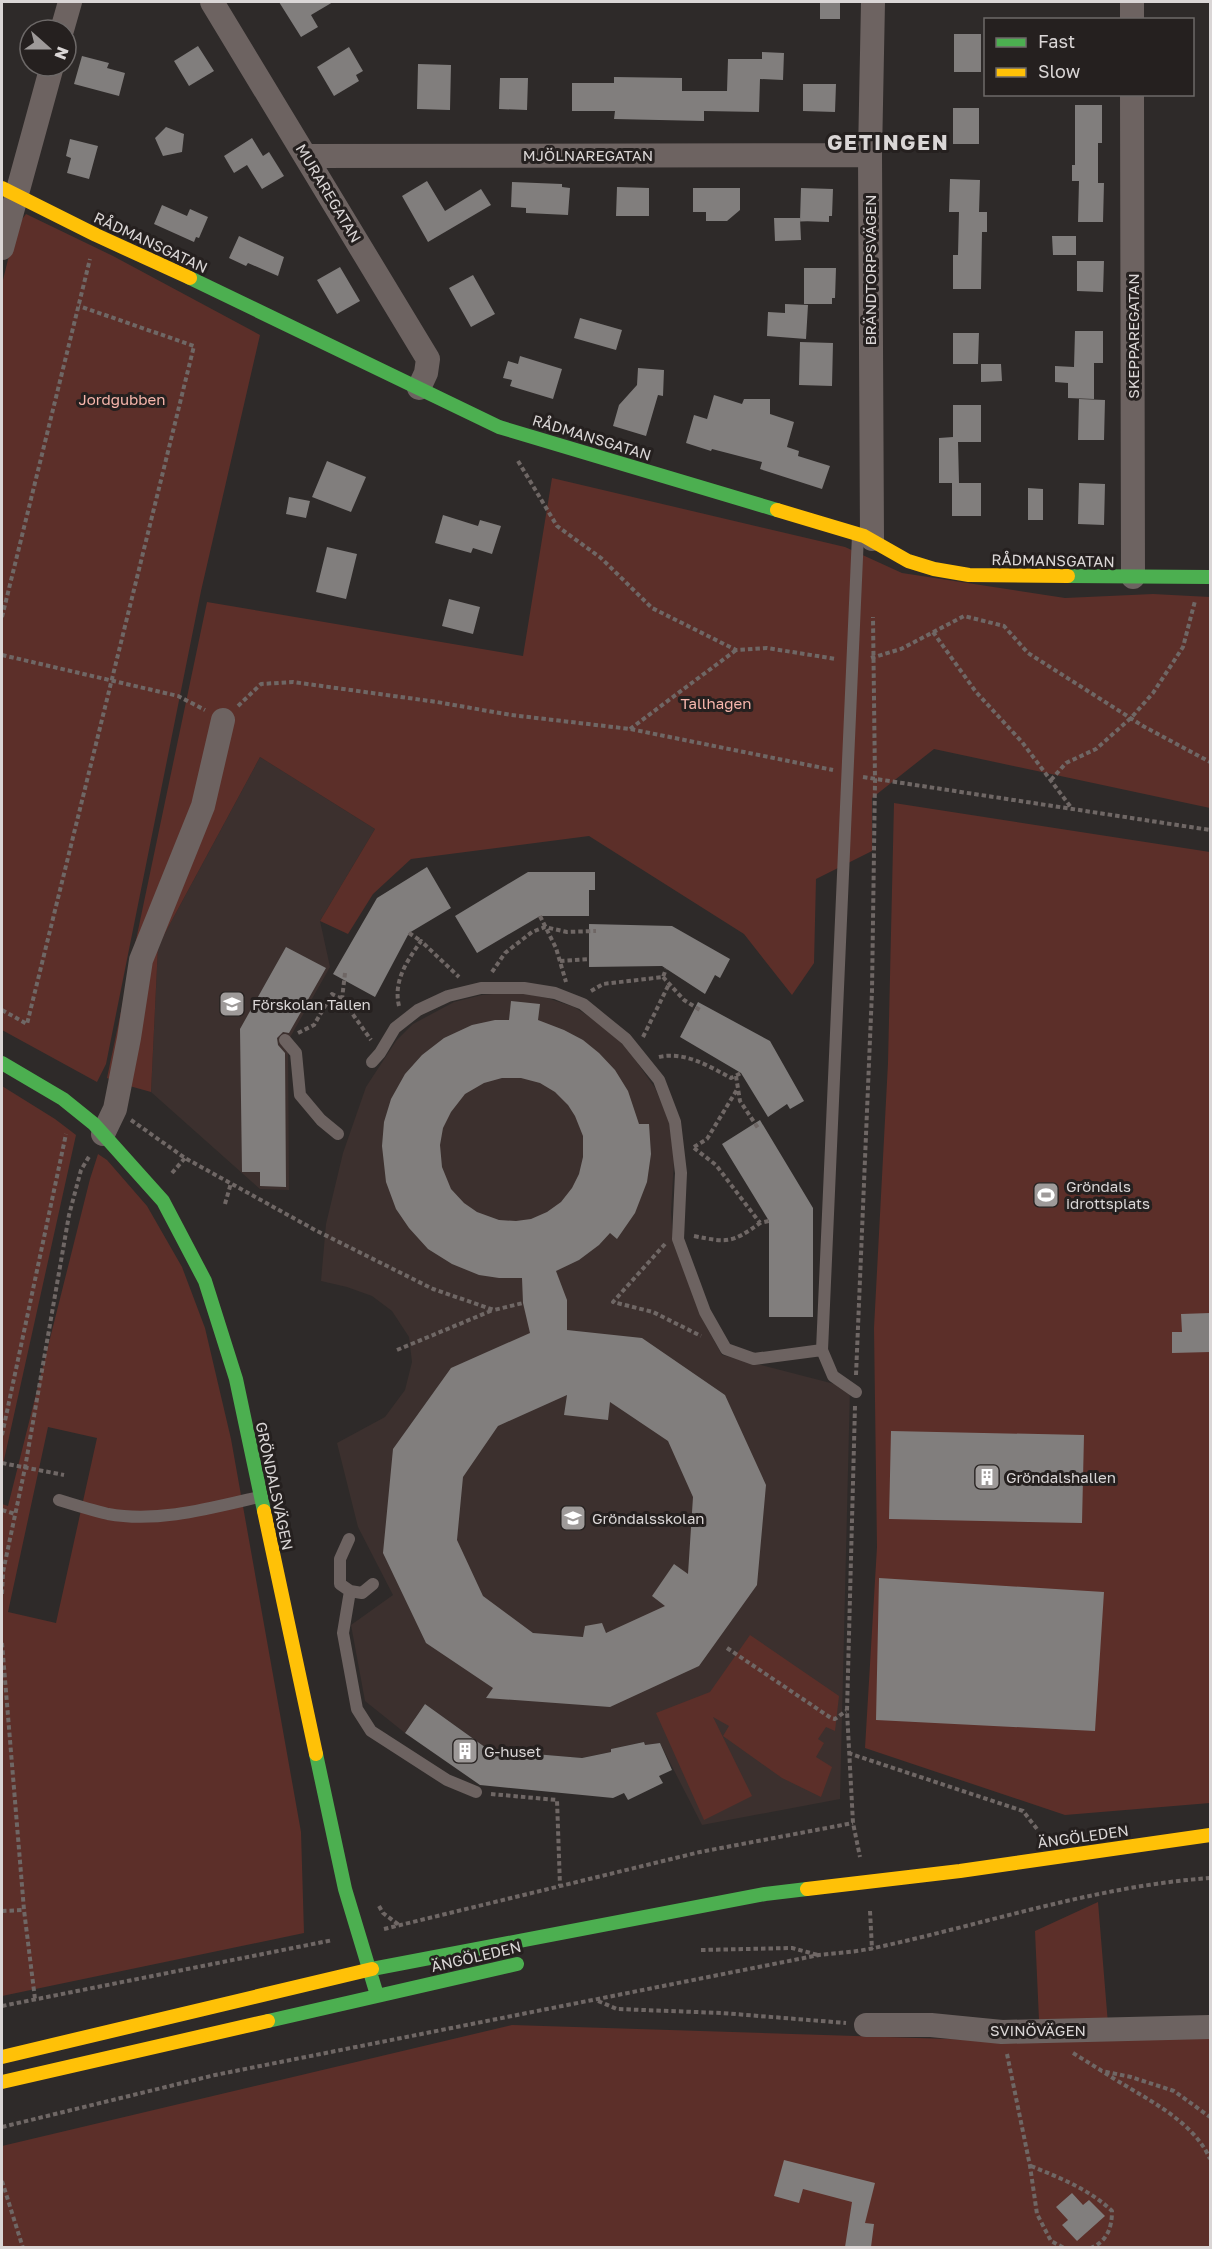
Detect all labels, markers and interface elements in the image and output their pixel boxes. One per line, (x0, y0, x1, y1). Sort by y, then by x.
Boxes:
north arrow (18, 18, 78, 78)
legend (984, 18, 1194, 96)
text: Fast (1038, 30, 1075, 52)
text: N (50, 44, 74, 63)
text: Slow (1038, 60, 1081, 82)
district label: GETINGEN (827, 129, 949, 155)
street label: MURAREGATAN (292, 140, 366, 246)
street label: MJÖLNAREGATAN (523, 146, 653, 164)
street label: BRÄNDTORPSVÄGEN (861, 195, 879, 345)
street label: RÅDMANSGATAN (91, 208, 211, 276)
street label: SKEPPAREGATAN (1124, 273, 1142, 399)
park label: Jordgubben (79, 390, 165, 408)
street label: RÅDMANSGATAN (530, 410, 654, 464)
street label: RÅDMANSGATAN (991, 550, 1115, 570)
park label: Tallhagen (681, 694, 751, 712)
school or university icon: Förskolan Tallen (217, 989, 247, 1019)
place label: Förskolan Tallen (252, 995, 371, 1013)
place label: Gröndals idrottsplats (1066, 1177, 1150, 1212)
sports icon: Gröndals idrottsplats (1031, 1180, 1061, 1210)
street label: GRÖNDALSVÄGEN (253, 1420, 297, 1552)
building icon: Gröndalshallen (972, 1462, 1002, 1492)
place label: Gröndalshallen (1006, 1468, 1116, 1486)
school or university icon: Gröndalsskolan (558, 1503, 588, 1533)
place label: Gröndalsskolan (592, 1509, 705, 1527)
building icon: G-huset (450, 1736, 480, 1766)
place label: G-huset (484, 1742, 541, 1760)
street label: ÄNGÖLEDEN (1036, 1821, 1130, 1851)
street label: ÄNGÖLEDEN (429, 1937, 523, 1975)
street label: SVINÖVÄGEN (990, 2021, 1086, 2039)

